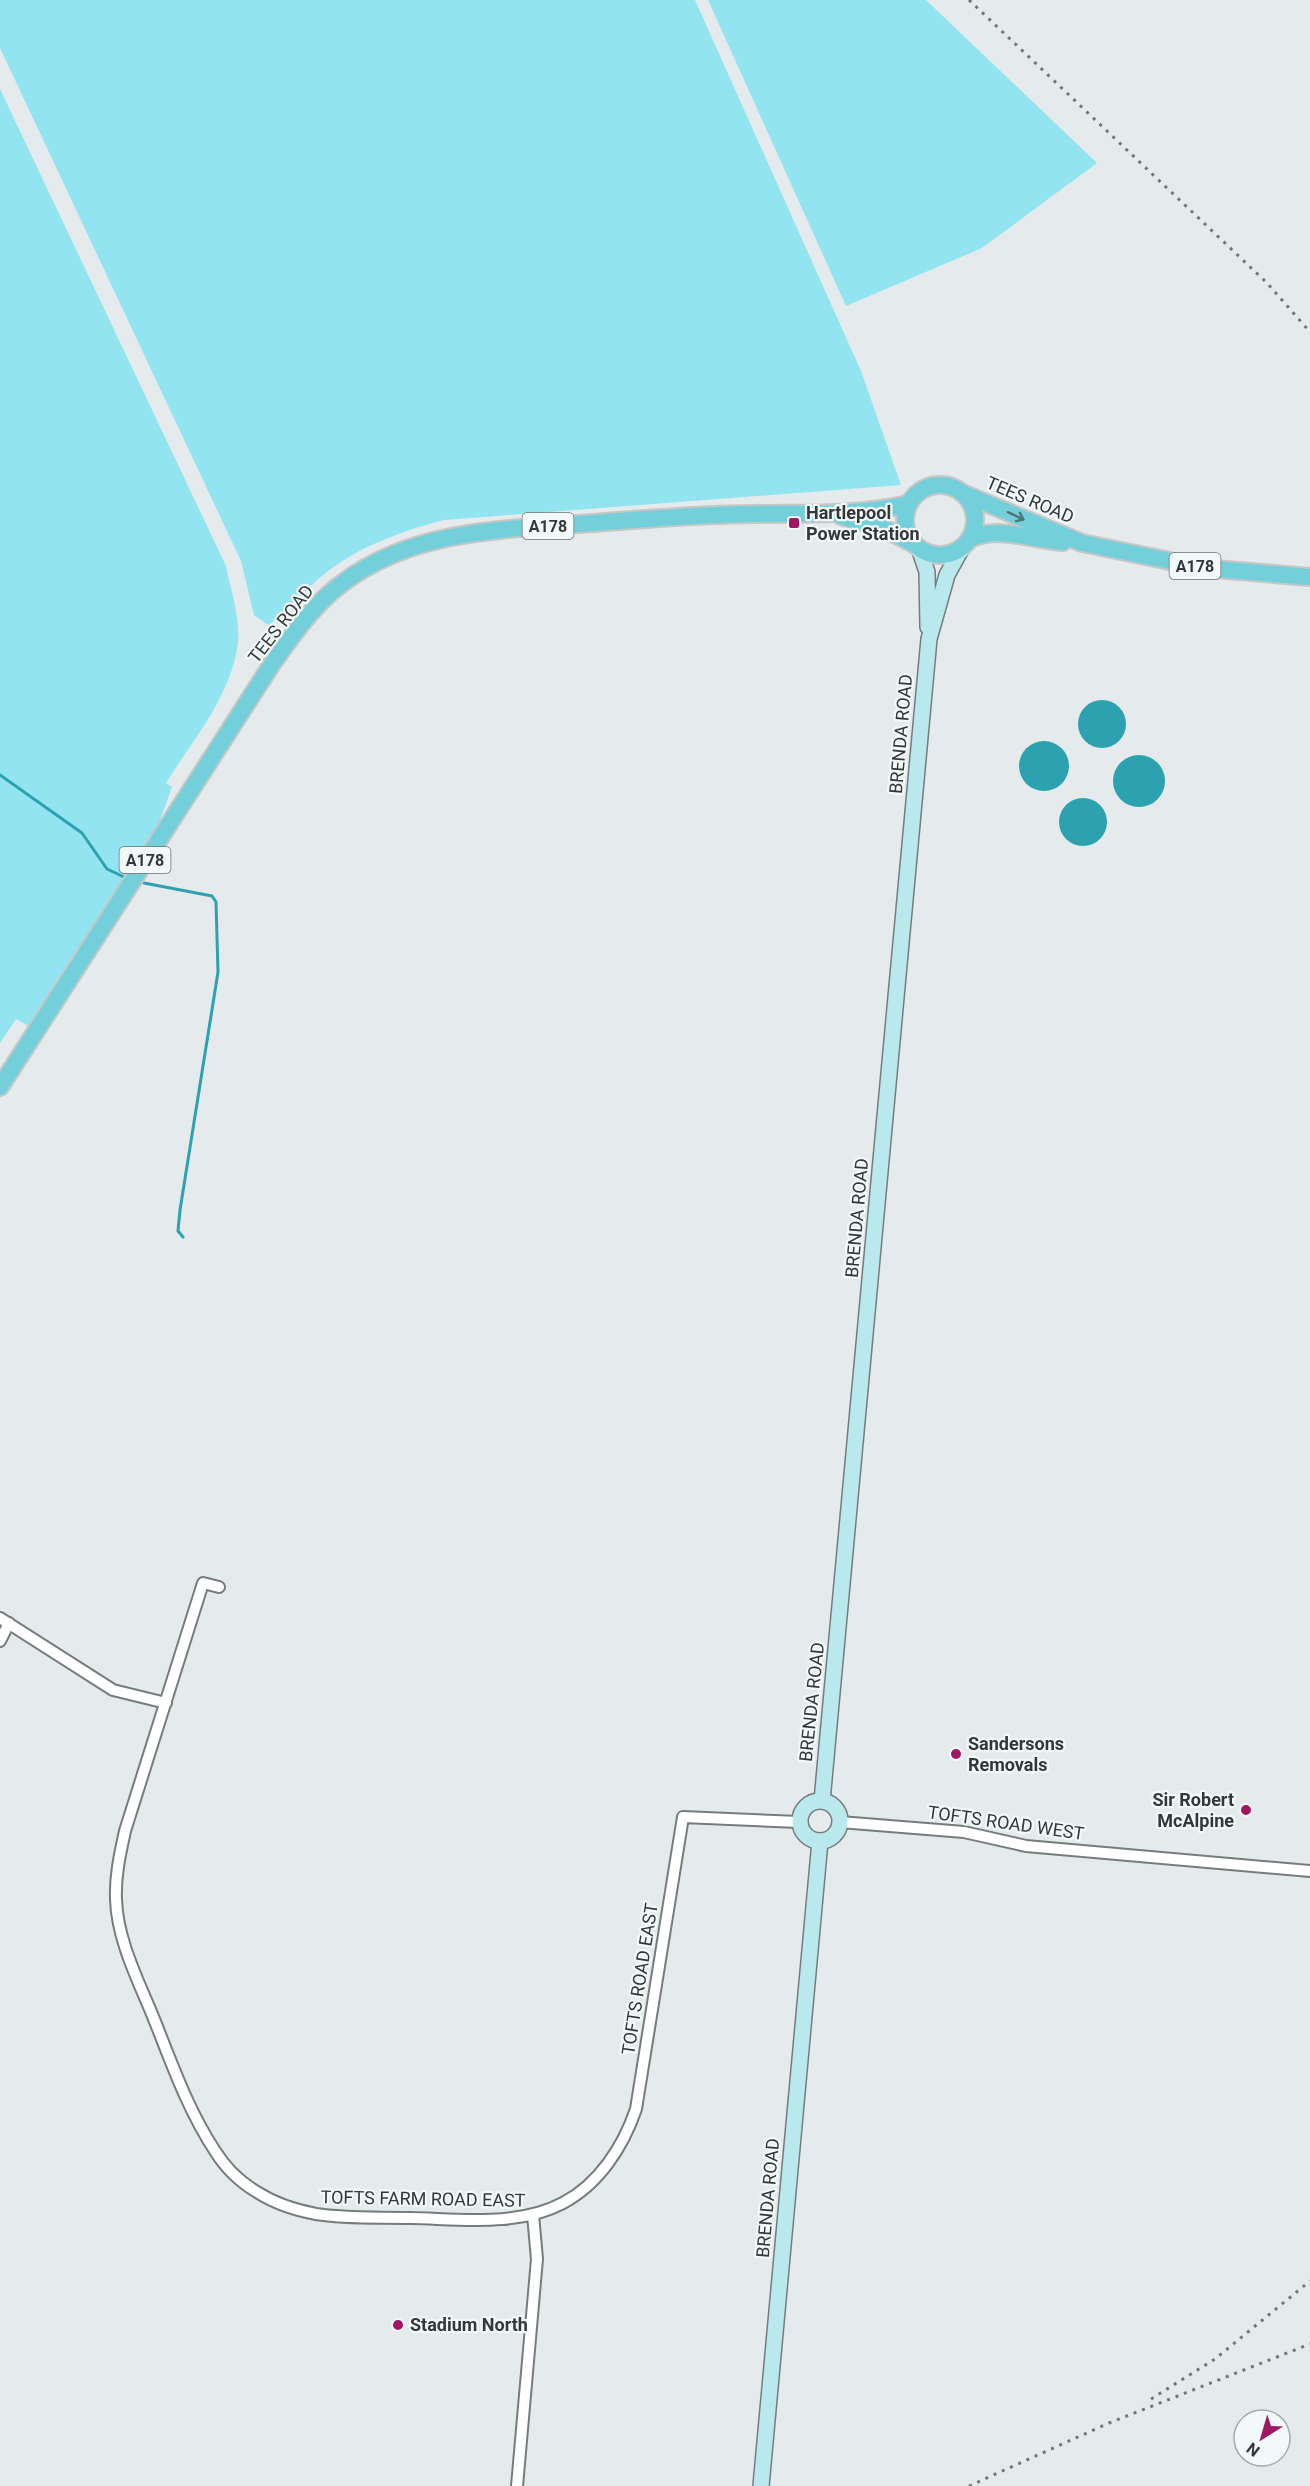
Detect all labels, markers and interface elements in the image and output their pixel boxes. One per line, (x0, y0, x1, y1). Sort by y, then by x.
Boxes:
street label: TEES ROAD (983, 472, 1077, 527)
place label: Hartlepool Power Station (806, 502, 920, 544)
one-way arrow (1007, 510, 1025, 522)
road number: A178 (522, 513, 574, 539)
marker: Hartlepool Power Station (787, 516, 801, 530)
road number: A178 (1170, 553, 1220, 579)
street label: TEES ROAD (244, 581, 318, 667)
street label: BRENDA ROAD (885, 673, 916, 795)
road number: A178 (120, 847, 170, 873)
street label: BRENDA ROAD (841, 1157, 872, 1279)
street label: BRENDA ROAD (795, 1641, 828, 1763)
place label: Sandersons Removals (968, 1733, 1064, 1775)
marker: Sandersons Removals (949, 1747, 963, 1761)
place label: Sir Robert McAlpine (1152, 1789, 1234, 1831)
street label: TOFTS ROAD WEST (927, 1801, 1086, 1844)
marker: Sir Robert McAlpine (1239, 1803, 1253, 1817)
street label: TOFTS ROAD EAST (617, 1901, 662, 2056)
street label: BRENDA ROAD (752, 2137, 783, 2259)
street label: TOFTS FARM ROAD EAST (320, 2186, 526, 2211)
place label: Stadium North (410, 2314, 528, 2335)
marker: Stadium North (391, 2318, 405, 2332)
north arrow (1232, 2408, 1292, 2468)
text: N (1243, 2439, 1264, 2461)

